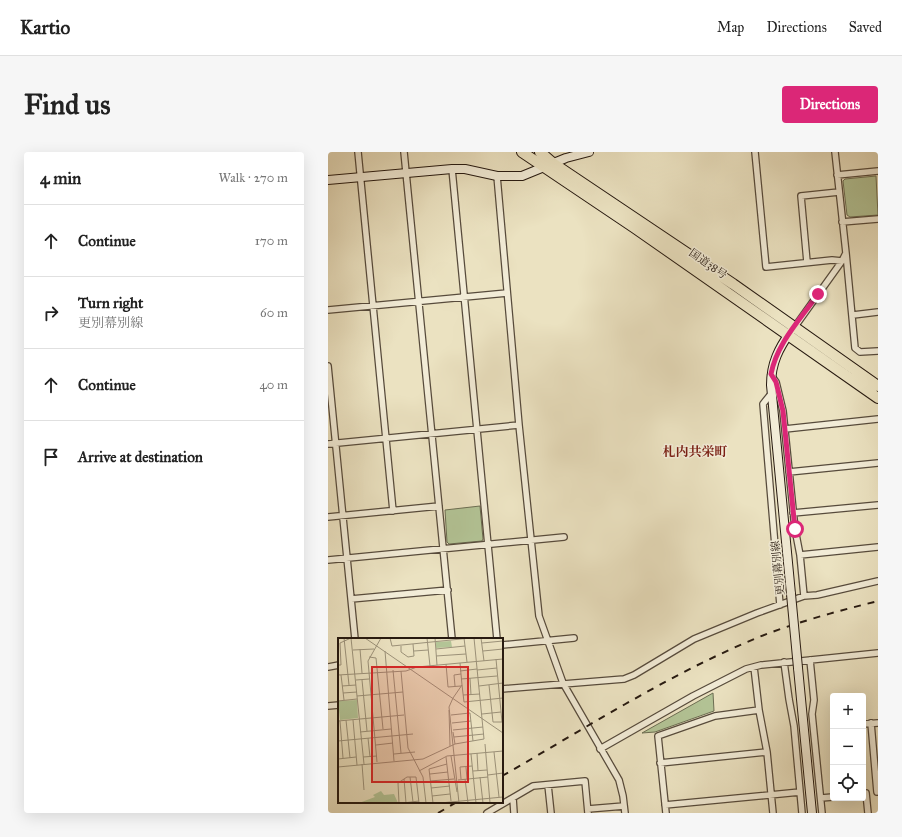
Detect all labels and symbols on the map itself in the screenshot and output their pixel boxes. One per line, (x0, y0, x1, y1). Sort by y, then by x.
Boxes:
street label: 国道38号 (687, 246, 729, 282)
route end (809, 285, 827, 303)
district label: 札内共栄町 (662, 444, 728, 460)
route start (786, 520, 804, 538)
street label: 更別幕別線 (769, 540, 787, 596)
inset map (338, 638, 503, 803)

